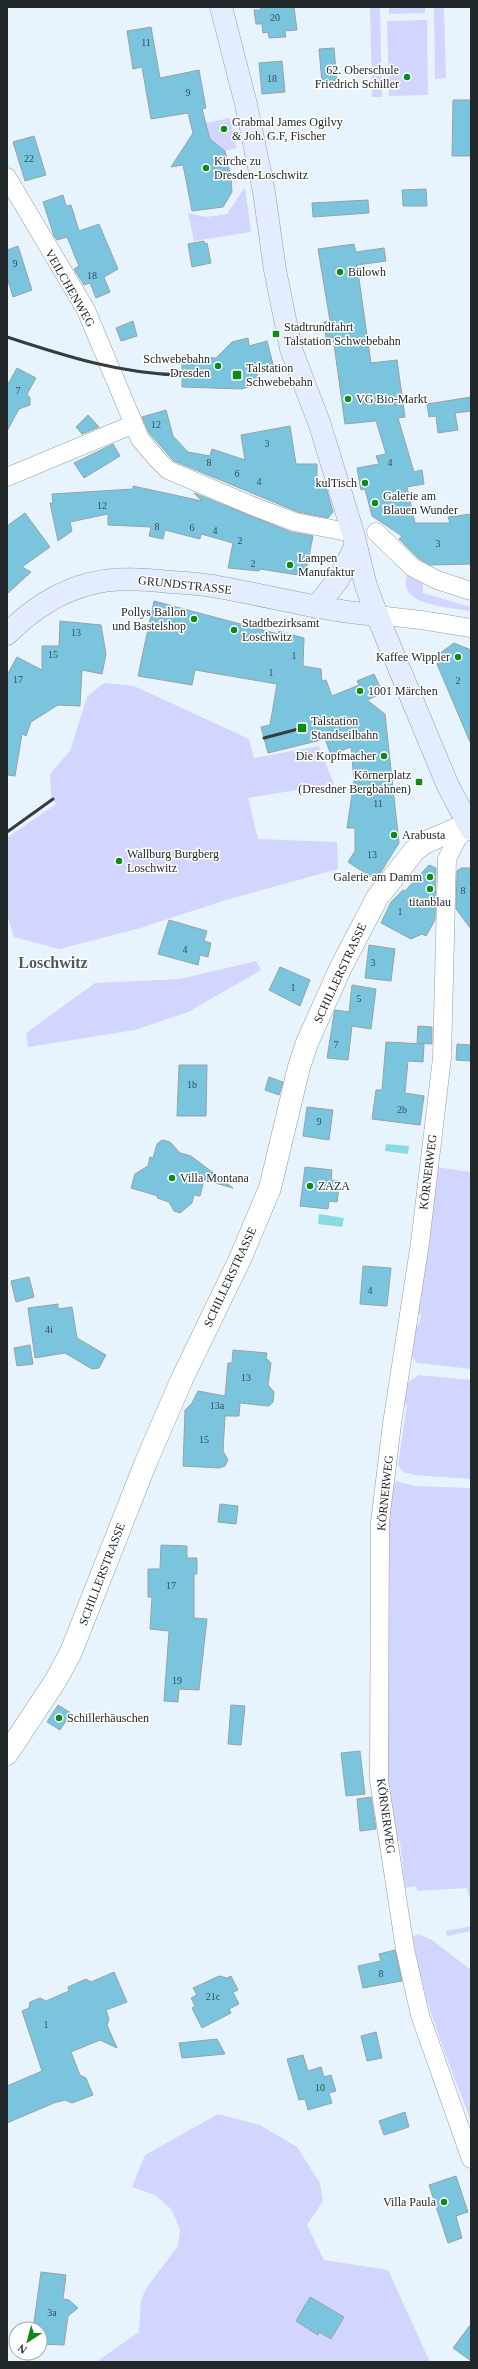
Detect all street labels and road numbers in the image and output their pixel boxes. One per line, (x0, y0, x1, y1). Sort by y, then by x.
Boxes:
street label: VEILCHENWEG (42, 247, 98, 330)
street label: GRUNDSTRASSE (138, 573, 232, 597)
street label: SCHILLERSTRASSE (311, 921, 369, 1025)
street label: KÖRNERWEG (416, 1133, 440, 1211)
street label: SCHILLERSTRASSE (201, 1225, 259, 1329)
street label: KÖRNERWEG (374, 1454, 396, 1532)
street label: SCHILLERSTRASSE (76, 1521, 128, 1627)
street label: KÖRNERWEG (374, 1777, 398, 1855)

